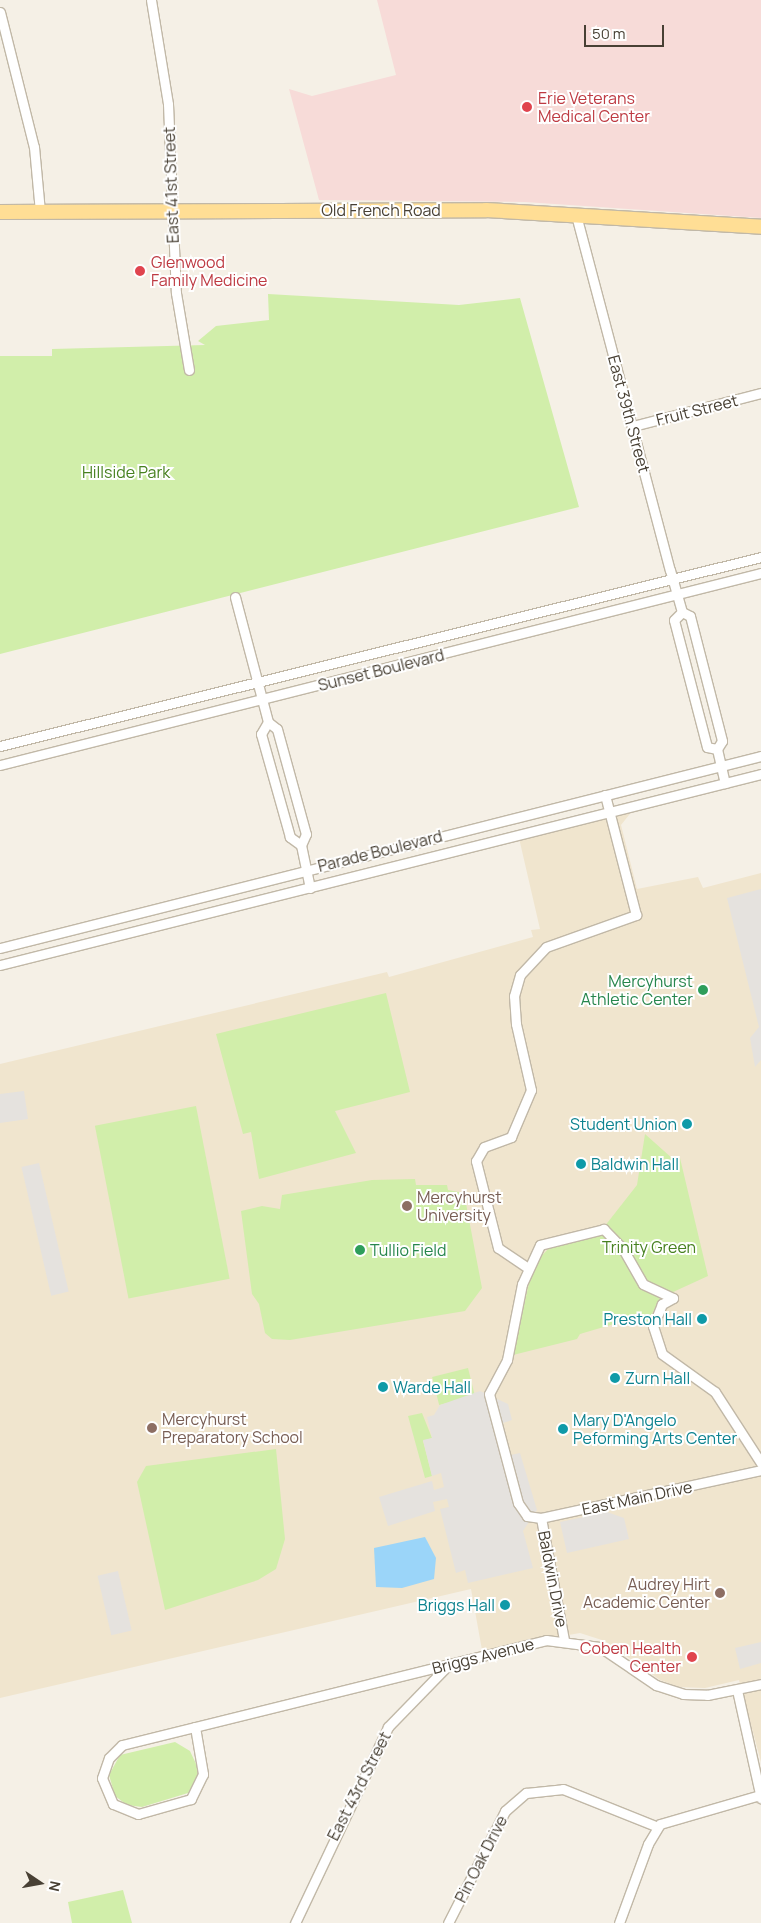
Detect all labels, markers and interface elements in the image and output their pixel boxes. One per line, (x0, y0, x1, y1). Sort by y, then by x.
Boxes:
scale bar (586, 15, 666, 47)
text: 50 m (592, 23, 626, 44)
place label: Erie Veterans Medical Center (538, 88, 650, 126)
marker: Erie Veterans Medical Center (520, 100, 534, 114)
street label: East 41st Street (159, 126, 183, 244)
street label: Old French Road (321, 200, 441, 220)
place label: Glenwood Family Medicine (151, 252, 267, 290)
marker: Glenwood Family Medicine (133, 264, 147, 278)
street label: East 39th Street (604, 353, 654, 475)
street label: Fruit Street (654, 391, 740, 429)
park label: Hillside Park (82, 462, 170, 482)
street label: Sunset Boulevard (316, 645, 446, 695)
street label: Parade Boulevard (316, 826, 444, 876)
place label: Mercyhurst Athletic Center (581, 971, 693, 1009)
marker: Mercyhurst Athletic Center (697, 984, 709, 996)
place label: Student Union (570, 1114, 677, 1134)
marker: Student Union (681, 1118, 693, 1130)
place label: Baldwin Hall (591, 1154, 679, 1174)
marker: Baldwin Hall (575, 1158, 587, 1170)
place label: Mercyhurst University (417, 1187, 502, 1225)
marker: Mercyhurst University (401, 1200, 413, 1212)
park label: Trinity Green (602, 1237, 696, 1257)
place label: Tullio Field (370, 1240, 446, 1260)
marker: Tullio Field (354, 1244, 366, 1256)
place label: Preston Hall (603, 1309, 692, 1329)
marker: Preston Hall (696, 1313, 708, 1325)
place label: Zurn Hall (625, 1368, 690, 1388)
marker: Zurn Hall (609, 1372, 621, 1384)
place label: Warde Hall (393, 1377, 471, 1397)
marker: Warde Hall (377, 1381, 389, 1393)
place label: Mercyhurst Preparatory School (162, 1409, 303, 1447)
place label: Mary D'Angelo Peforming Arts Center (573, 1410, 737, 1448)
marker: Mercyhurst Preparatory School (146, 1422, 158, 1434)
marker: Mary D'Angelo Peforming Arts Center (557, 1423, 569, 1435)
street label: East Main Drive (580, 1477, 694, 1519)
street label: Baldwin Drive (534, 1529, 572, 1629)
place label: Audrey Hirt Academic Center (583, 1574, 710, 1612)
marker: Audrey Hirt Academic Center (714, 1587, 726, 1599)
place label: Briggs Hall (418, 1595, 495, 1615)
marker: Briggs Hall (499, 1599, 511, 1611)
street label: Briggs Avenue (430, 1634, 536, 1678)
place label: Coben Health Center (580, 1638, 681, 1676)
marker: Coben Health Center (685, 1650, 699, 1664)
street label: East 43rd Street (323, 1728, 395, 1844)
street label: Pin Oak Drive (451, 1812, 511, 1906)
north arrow (15, 1858, 65, 1908)
text: N (45, 1879, 65, 1893)

